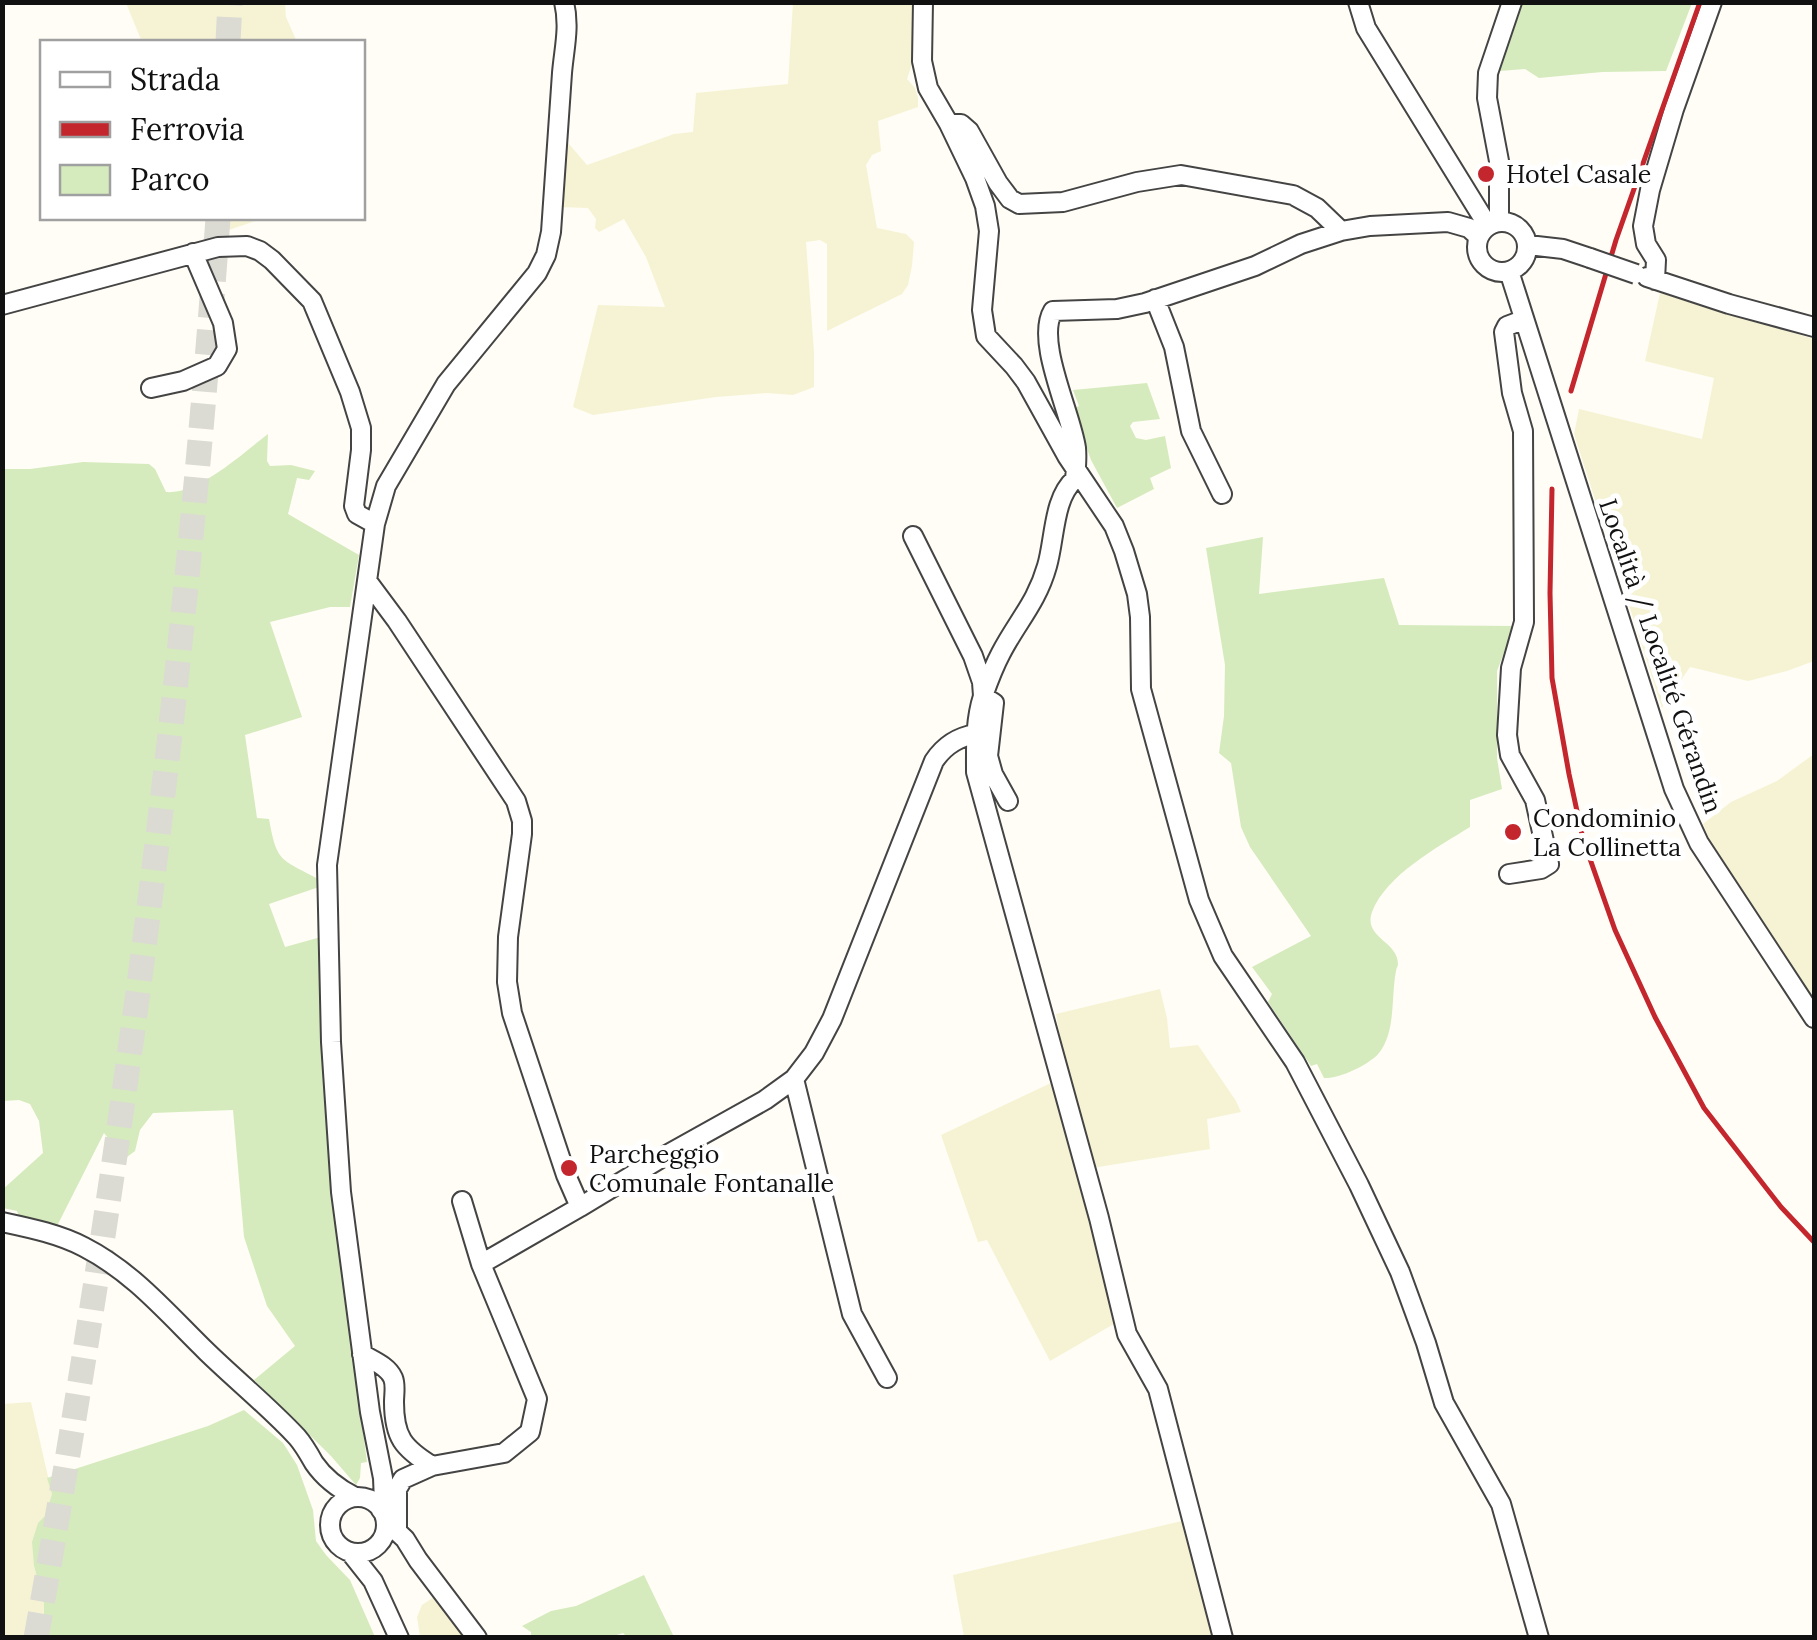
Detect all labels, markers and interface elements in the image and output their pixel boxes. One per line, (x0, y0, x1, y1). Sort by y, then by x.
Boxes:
legend (40, 40, 365, 220)
text: Strada (130, 60, 220, 98)
text: Ferrovia (130, 110, 244, 148)
place label: Hotel Casale (1506, 158, 1651, 190)
text: Parco (130, 160, 210, 198)
marker: Hotel Casale (1475, 163, 1497, 185)
street label: Località / Localité Gérandin (1592, 495, 1730, 817)
place label: Condominio La Collinetta (1533, 802, 1681, 863)
marker: Condominio La Collinetta (1502, 821, 1524, 843)
place label: Parcheggio Comunale Fontanalle (589, 1138, 834, 1199)
marker: Parcheggio Comunale Fontanalle (558, 1157, 580, 1179)

